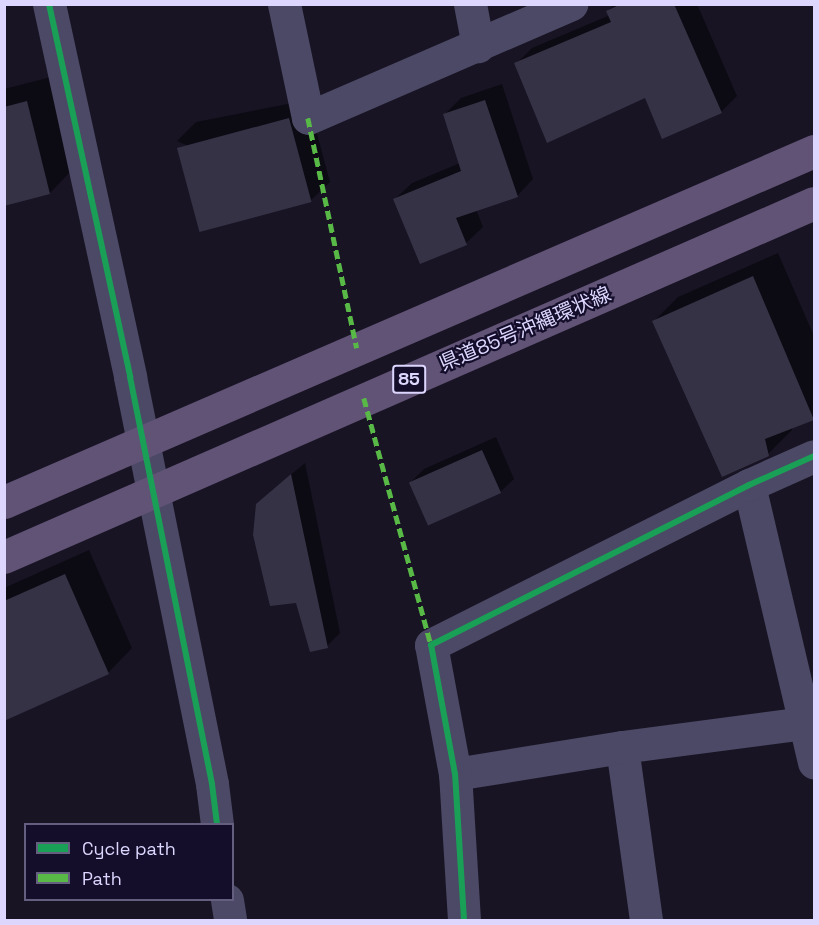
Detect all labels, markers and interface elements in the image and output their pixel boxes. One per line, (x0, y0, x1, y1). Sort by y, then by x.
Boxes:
street label: 県道85号沖縄環状線 (435, 282, 615, 376)
road number: 85 (391, 364, 427, 394)
legend (24, 823, 234, 901)
text: Cycle path (82, 837, 176, 860)
text: Path (82, 867, 122, 890)

